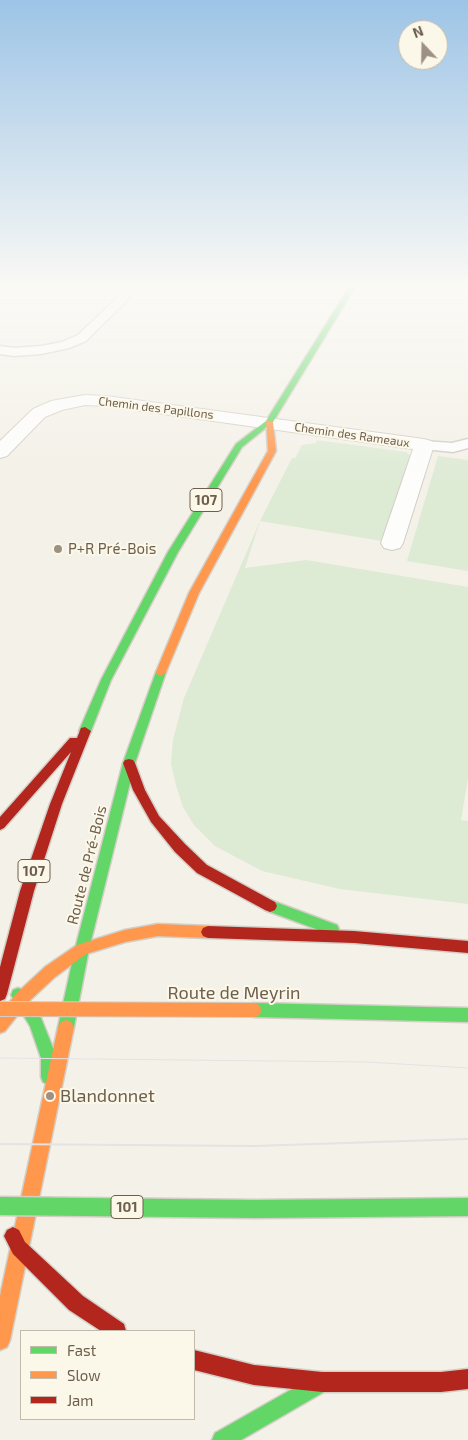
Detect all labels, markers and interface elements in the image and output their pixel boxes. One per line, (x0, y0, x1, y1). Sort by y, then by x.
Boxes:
north arrow (398, 20, 448, 70)
text: N (410, 22, 426, 41)
street label: Chemin des Papillons (98, 394, 214, 422)
street label: Chemin des Rameaux (293, 420, 411, 450)
road number: 107 (190, 488, 222, 512)
place label: P+R Pré-Bois (68, 540, 156, 558)
marker: P+R Pré-Bois (52, 543, 64, 555)
street label: Route de Pré-Bois (64, 804, 110, 926)
road number: 107 (18, 859, 50, 882)
street label: Route de Meyrin (167, 982, 301, 1004)
place label: Blandonnet (60, 1085, 155, 1107)
marker: Blandonnet (44, 1090, 56, 1102)
road number: 101 (111, 1196, 143, 1218)
legend (20, 1330, 195, 1420)
text: Fast (67, 1341, 96, 1359)
text: Slow (67, 1366, 101, 1384)
text: Jam (67, 1391, 93, 1409)

